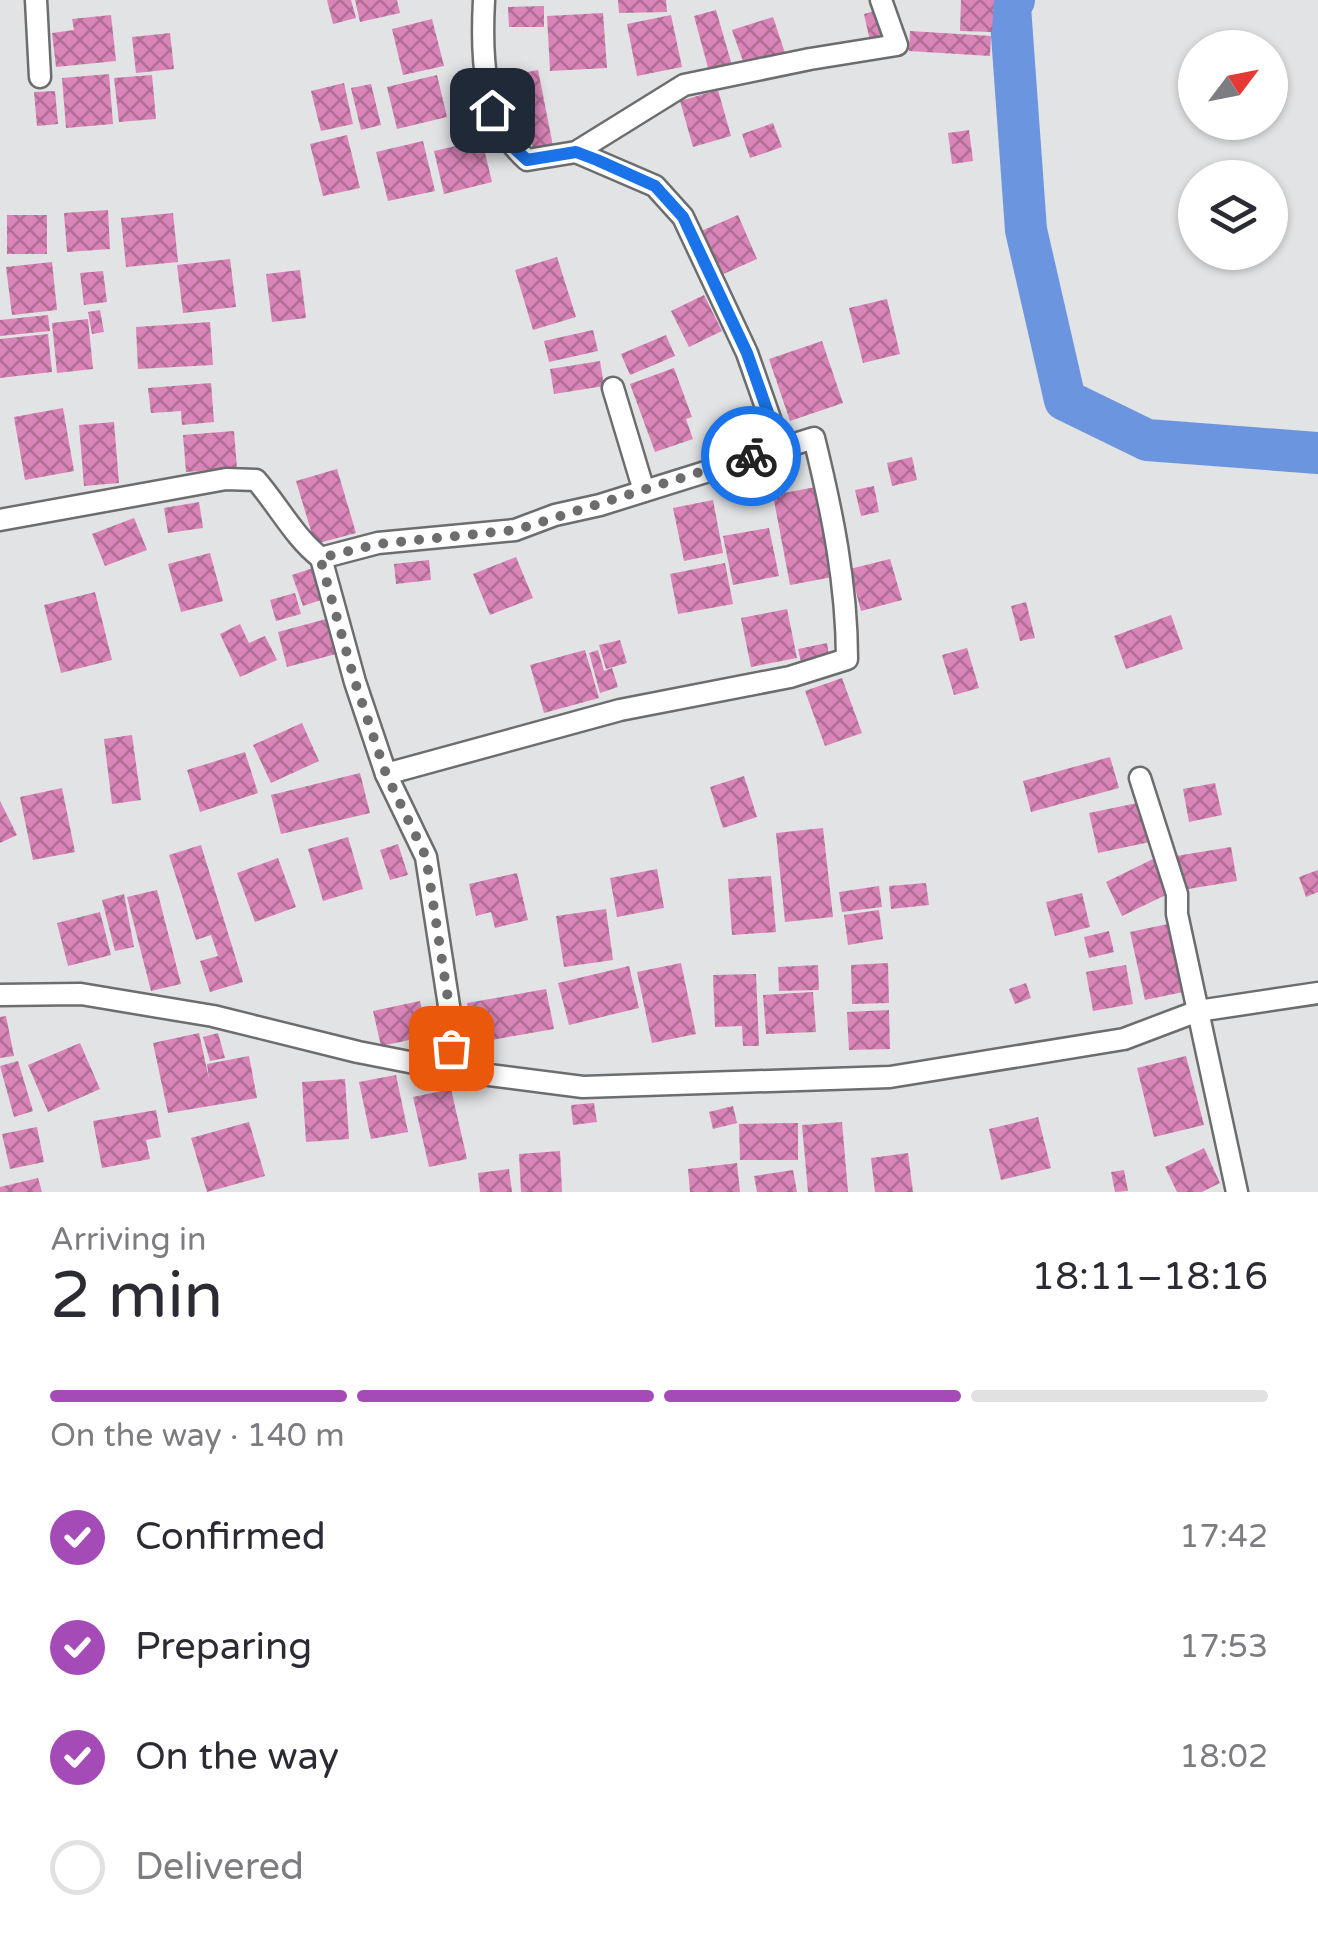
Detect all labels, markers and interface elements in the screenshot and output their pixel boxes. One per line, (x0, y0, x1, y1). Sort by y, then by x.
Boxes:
north arrow (1178, 30, 1288, 140)
map controls (1178, 30, 1288, 270)
pin (450, 68, 535, 153)
icon: home (465, 83, 520, 138)
button: layers (1178, 160, 1288, 270)
courier (701, 406, 801, 506)
icon: bike (724, 429, 779, 484)
pin (409, 1006, 494, 1091)
icon: bag (424, 1021, 479, 1076)
text: Arriving in (50, 1221, 207, 1259)
text: 18:11–18:16 (1031, 1254, 1268, 1300)
text: 2 min (50, 1257, 223, 1336)
text: On the way · 140 m (50, 1417, 345, 1455)
icon: check (50, 1510, 105, 1565)
text: Confirmed (135, 1514, 326, 1560)
text: 17:42 (1179, 1518, 1268, 1556)
icon: check (50, 1620, 105, 1675)
text: Preparing (135, 1624, 312, 1670)
text: 17:53 (1179, 1628, 1268, 1666)
icon: check (50, 1730, 105, 1785)
text: On the way (135, 1734, 339, 1780)
text: 18:02 (1179, 1738, 1268, 1776)
text: Delivered (135, 1844, 304, 1890)

